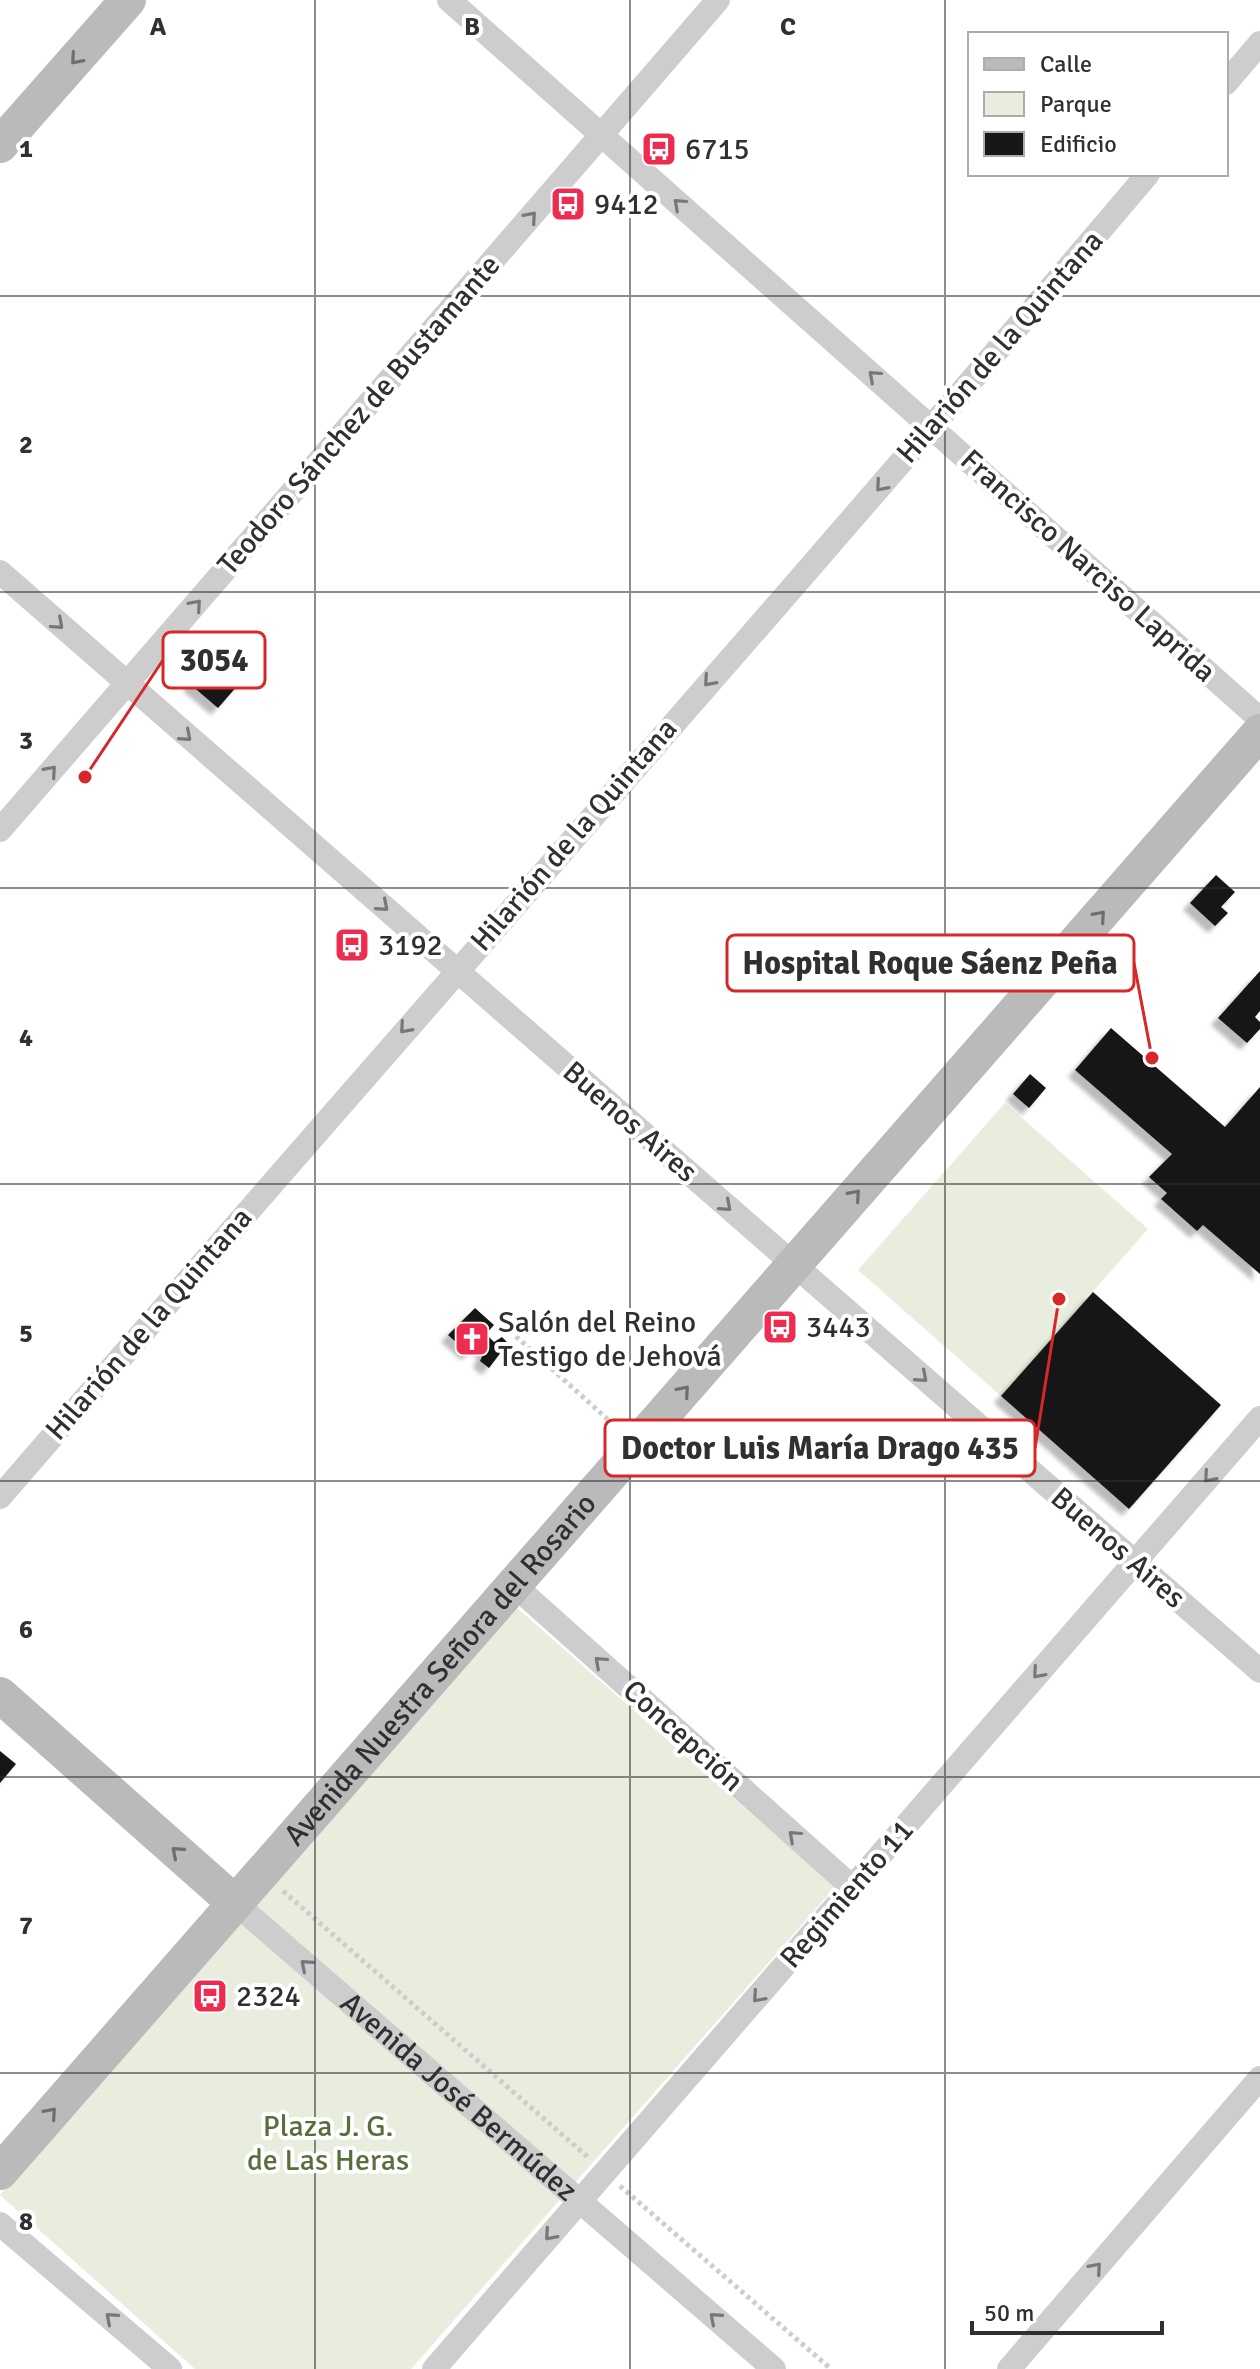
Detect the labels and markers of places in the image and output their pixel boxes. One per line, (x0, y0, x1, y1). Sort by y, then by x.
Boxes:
bus stop icon: 6715 (640, 130, 678, 168)
place label: 6715 (685, 131, 750, 168)
bus stop icon: 9412 (549, 185, 587, 223)
place label: 9412 (594, 186, 659, 223)
callout: 3054 (163, 632, 265, 688)
bus stop icon: 3192 (333, 926, 371, 964)
place label: 3192 (378, 927, 443, 964)
callout: Hospital Roque Sáenz Peña (727, 935, 1134, 991)
place label: Salón del Reino Testigo de Jehová (498, 1304, 722, 1375)
bus stop icon: 3443 (761, 1308, 799, 1346)
place label: 3443 (806, 1309, 871, 1346)
church icon: Salón del Reino Testigo de Jehová (453, 1320, 491, 1358)
callout: Doctor Luis María Drago 435 (605, 1420, 1035, 1476)
bus stop icon: 2324 (191, 1977, 229, 2015)
place label: 2324 (236, 1978, 301, 2015)

